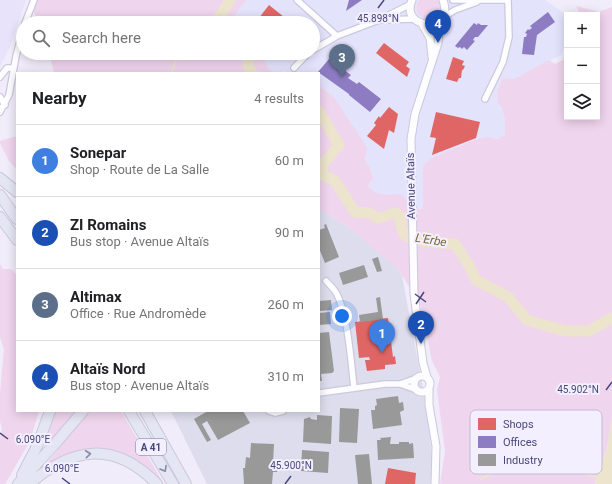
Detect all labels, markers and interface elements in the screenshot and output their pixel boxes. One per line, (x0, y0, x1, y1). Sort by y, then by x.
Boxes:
pin: 4 (425, 10, 451, 43)
map controls (564, 12, 600, 120)
button: + (564, 12, 600, 48)
text: 45.898°N (357, 13, 399, 24)
search box (16, 16, 320, 60)
icon: search (30, 27, 52, 49)
text: Search here (62, 29, 141, 47)
pin: 3 (329, 44, 355, 77)
button: − (564, 48, 600, 84)
button: layers (564, 84, 600, 120)
text: Nearby (32, 88, 87, 108)
text: 4 results (254, 91, 304, 106)
text: Sonepar (70, 144, 126, 162)
street label: Avenue Altaïs (404, 152, 418, 219)
text: 1 (41, 153, 49, 168)
text: 60 m (275, 153, 304, 168)
text: Shop · Route de La Salle (70, 162, 209, 177)
text: ZI Romains (70, 216, 146, 234)
text: 2 (41, 225, 49, 240)
text: 90 m (275, 225, 304, 240)
water label: L'Erbe (414, 231, 448, 249)
text: Bus stop · Avenue Altaïs (70, 234, 209, 249)
text: Altimax (70, 288, 122, 306)
text: 3 (41, 297, 49, 312)
text: 260 m (267, 297, 304, 312)
text: Office · Rue Andromède (70, 306, 206, 321)
your location (332, 306, 352, 326)
pin: 2 (408, 311, 434, 344)
pin: 1 (369, 320, 395, 353)
text: Altaïs Nord (70, 360, 146, 378)
text: 4 (41, 369, 49, 384)
text: 310 m (267, 369, 304, 384)
text: Bus stop · Avenue Altaïs (70, 378, 209, 393)
text: 45.902°N (557, 384, 599, 395)
legend (470, 410, 602, 474)
text: Shops (503, 418, 534, 431)
text: 6.090°E (16, 434, 51, 445)
text: Offices (503, 436, 538, 449)
road number: A 41 (136, 439, 166, 455)
one-way arrow (85, 450, 91, 459)
text: Industry (503, 454, 543, 467)
text: 45.900°N (270, 460, 312, 471)
text: 6.090°E (45, 463, 80, 474)
one-way arrow (159, 464, 166, 472)

